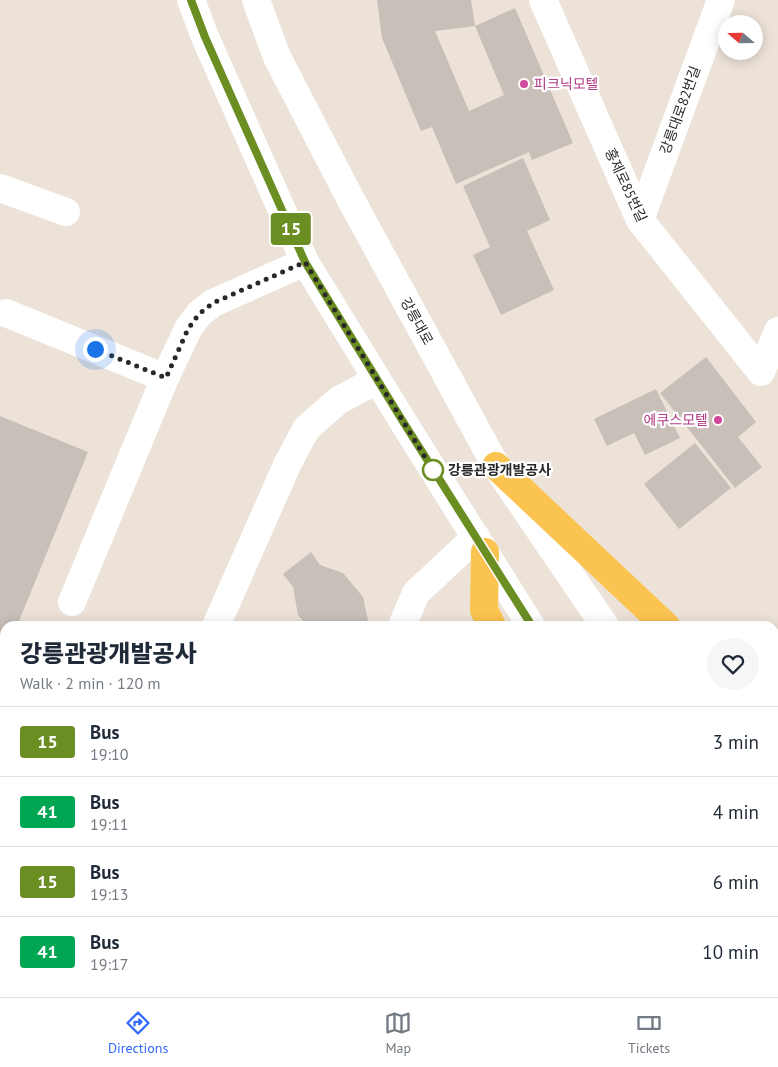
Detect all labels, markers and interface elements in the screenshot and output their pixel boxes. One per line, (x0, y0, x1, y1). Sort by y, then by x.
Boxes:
north arrow (718, 15, 762, 60)
map controls (718, 15, 763, 60)
street label: 강릉대로82번길 (656, 63, 704, 157)
place label: 피크닉모텔 (534, 75, 598, 93)
marker: 피크닉모텔 (518, 78, 530, 90)
street label: 홍제로85번길 (601, 145, 651, 225)
line badge: 15 (268, 213, 314, 245)
text: 15 (281, 217, 301, 240)
street label: 강릉대로 (397, 294, 437, 348)
your location (83, 337, 108, 362)
place label: 에쿠스모텔 (644, 411, 708, 429)
marker: 에쿠스모텔 (712, 414, 724, 426)
marker: 강릉관광개발공사 (422, 459, 444, 481)
place label: 강릉관광개발공사 (448, 461, 551, 479)
text: 강릉관광개발공사 (20, 638, 197, 669)
button: heart (707, 638, 759, 690)
text: Walk · 2 min · 120 m (20, 673, 160, 693)
text: Bus (90, 720, 119, 744)
text: 15 (37, 730, 58, 753)
text: 3 min (713, 730, 759, 754)
text: 19:10 (90, 744, 128, 764)
text: Bus (90, 790, 119, 814)
text: 41 (37, 800, 58, 823)
text: 4 min (713, 800, 759, 824)
text: 19:11 (90, 814, 128, 834)
text: Bus (90, 860, 119, 884)
text: 15 (37, 870, 58, 893)
text: 6 min (713, 870, 759, 894)
text: 19:13 (90, 884, 128, 904)
text: Bus (90, 930, 119, 954)
text: 41 (37, 940, 58, 963)
text: 10 min (702, 940, 759, 964)
text: 19:17 (90, 954, 128, 974)
tab: Directions (108, 1009, 168, 1057)
tab: Map (384, 1009, 412, 1057)
tab: Tickets (628, 1009, 670, 1057)

